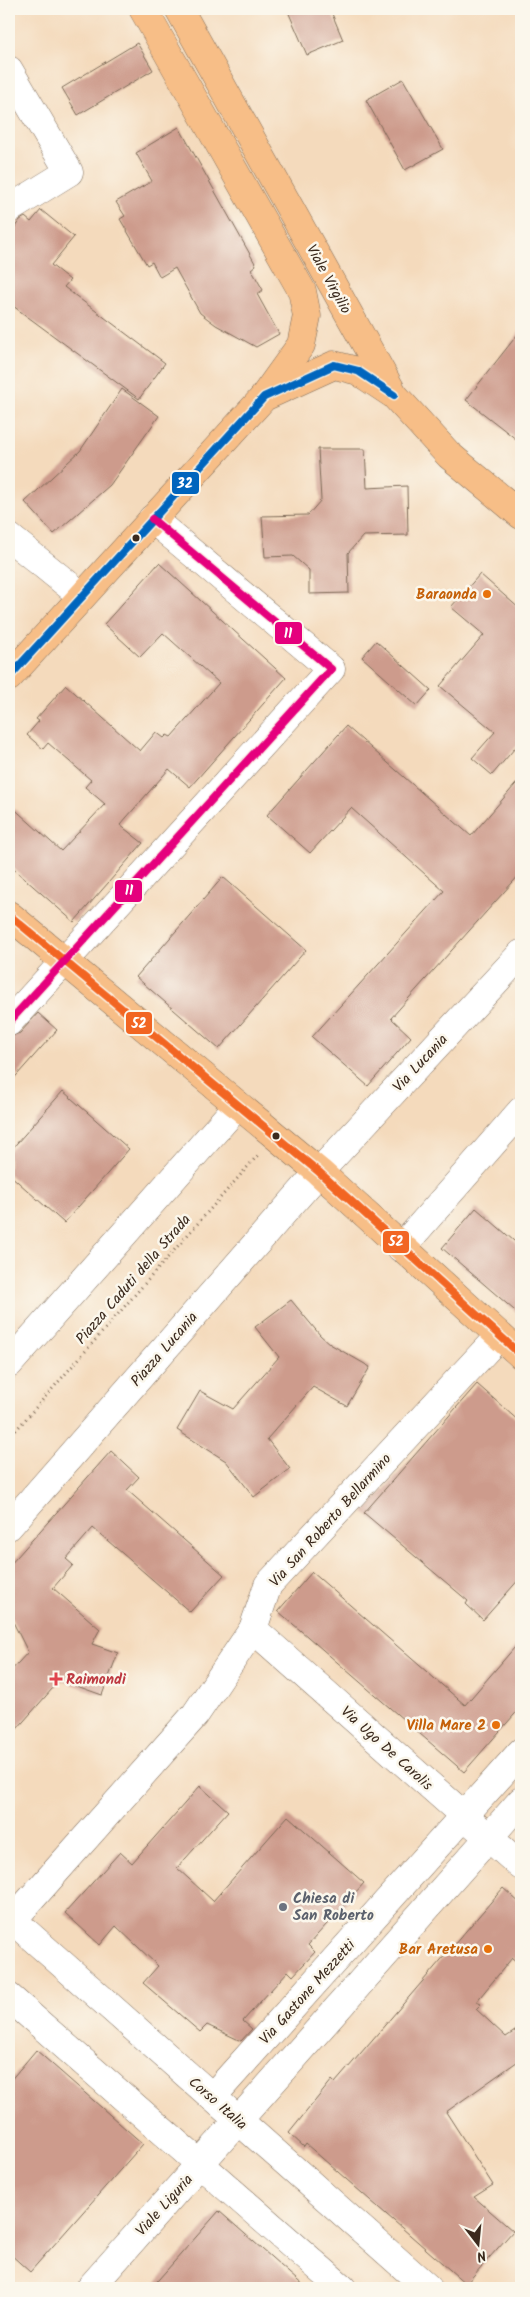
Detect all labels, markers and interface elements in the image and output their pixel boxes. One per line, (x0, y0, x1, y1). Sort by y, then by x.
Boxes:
street label: Viale Virgilio (299, 240, 357, 319)
line badge: 32 (171, 471, 200, 495)
text: 32 (176, 473, 193, 495)
unlabelled marker (131, 533, 141, 543)
place label: Baraonda (416, 583, 477, 607)
marker: Baraonda (481, 588, 493, 600)
line badge: 11 (274, 621, 303, 645)
text: 11 (284, 623, 293, 645)
line badge: 11 (114, 879, 143, 903)
text: 11 (125, 880, 134, 902)
line badge: 52 (125, 1011, 153, 1035)
text: 52 (130, 1013, 147, 1035)
street label: Via Lucania (387, 1029, 454, 1098)
unlabelled marker (271, 1131, 281, 1141)
street label: Piazza Caduti della Strada (70, 1209, 197, 1350)
line badge: 52 (382, 1230, 410, 1254)
text: 52 (387, 1231, 404, 1253)
street label: Piazza Lucania (125, 1307, 204, 1393)
street label: Via San Roberto Bellarmino (264, 1448, 398, 1593)
place label: Raimondi (66, 1668, 127, 1692)
marker: Raimondi (50, 1673, 62, 1685)
street label: Via Ugo De Carolis (335, 1701, 438, 1797)
place label: Villa Mare 2 (406, 1714, 486, 1738)
marker: Villa Mare 2 (490, 1719, 502, 1731)
place label: Chiesa di San Roberto (293, 1887, 374, 1928)
marker: Chiesa di San Roberto (277, 1901, 289, 1913)
street label: Via Gastone Mezzetti (254, 1934, 363, 2051)
place label: Bar Aretusa (399, 1938, 478, 1962)
marker: Bar Aretusa (482, 1943, 494, 1955)
street label: Corso Italia (182, 2071, 252, 2136)
street label: Viale Liguria (130, 2169, 199, 2242)
north arrow (452, 2220, 502, 2270)
text: N (474, 2244, 489, 2267)

